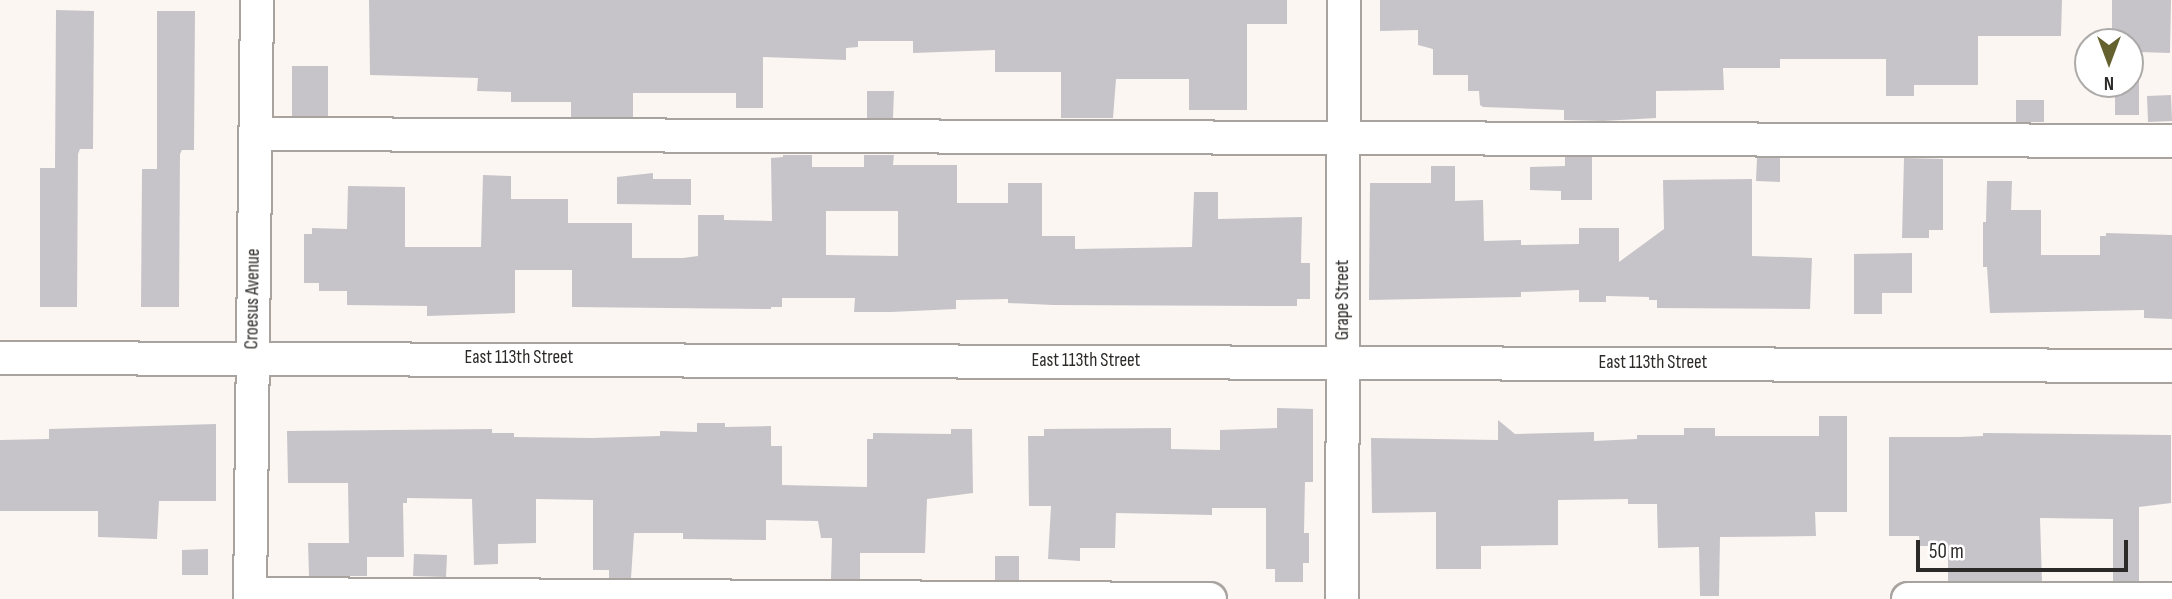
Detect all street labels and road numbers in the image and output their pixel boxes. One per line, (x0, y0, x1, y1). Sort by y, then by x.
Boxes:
street label: Croesus Avenue (241, 248, 265, 350)
street label: Grape Street (1332, 260, 1354, 340)
street label: East 113th Street (465, 347, 573, 369)
street label: East 113th Street (1032, 350, 1140, 372)
street label: East 113th Street (1599, 352, 1707, 374)

